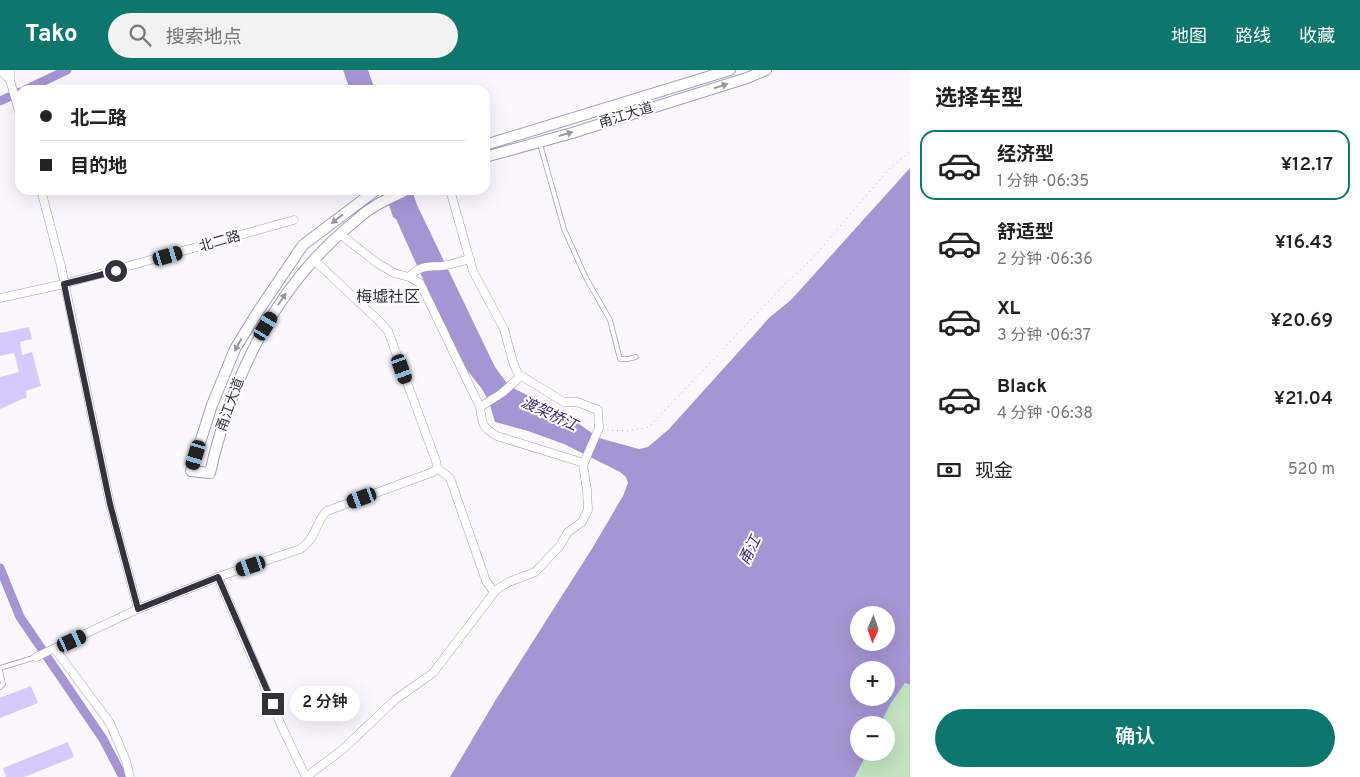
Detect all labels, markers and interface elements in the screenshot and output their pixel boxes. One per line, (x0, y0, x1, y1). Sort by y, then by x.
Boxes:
search box (108, 13, 458, 58)
text: Tako (25, 20, 78, 50)
icon: search (126, 21, 154, 49)
text: 搜索地点 (166, 26, 242, 50)
text: 地图 (1171, 26, 1207, 49)
text: 路线 (1235, 26, 1271, 49)
text: 收藏 (1299, 26, 1335, 49)
one-way arrow (713, 82, 728, 90)
text: 选择车型 (935, 86, 1023, 113)
street label: 甬江大道 (597, 100, 655, 132)
text: 北二路 (70, 107, 127, 131)
one-way arrow (558, 130, 573, 138)
icon: car (937, 143, 982, 188)
text: 经济型 (997, 143, 1054, 167)
text: ¥12.17 (1281, 153, 1333, 177)
text: 目的地 (70, 155, 127, 179)
text: 1 分钟 · 06:35 (997, 172, 1089, 192)
one-way arrow (331, 213, 344, 224)
icon: car (937, 221, 982, 266)
text: 舒适型 (997, 221, 1054, 245)
street label: 北二路 (197, 227, 243, 256)
text: ¥16.43 (1275, 231, 1333, 255)
car (151, 245, 184, 267)
text: 2 分钟 · 06:36 (997, 250, 1093, 270)
route start (105, 260, 127, 282)
district label: 梅墟社区 (356, 288, 420, 308)
one-way arrow (278, 293, 287, 306)
text: XL (997, 297, 1020, 321)
icon: car (937, 299, 982, 344)
car (251, 309, 280, 343)
text: ¥20.69 (1270, 309, 1333, 333)
text: 3 分钟 · 06:37 (997, 326, 1091, 346)
one-way arrow (233, 338, 242, 352)
car (389, 352, 414, 386)
text: Black (997, 375, 1047, 399)
street label: 甬江大道 (213, 376, 249, 434)
icon: car (937, 377, 982, 422)
text: ¥21.04 (1274, 387, 1333, 411)
water label: 渡架桥江 (518, 394, 582, 437)
text: 4 分钟 · 06:38 (997, 404, 1093, 424)
car (184, 438, 207, 472)
icon: cash (935, 456, 963, 484)
text: 现金 (975, 460, 1013, 484)
text: 520 m (1288, 460, 1335, 480)
car (345, 486, 378, 510)
water label: 甬江 (736, 532, 767, 569)
car (234, 554, 267, 578)
north arrow (850, 606, 895, 651)
map controls (850, 606, 895, 761)
car (55, 628, 88, 654)
button: + (850, 661, 895, 706)
callout: 2 分钟 (290, 686, 360, 722)
route end (262, 693, 284, 715)
text: 2 分钟 (302, 693, 348, 713)
button: 确认 (935, 709, 1335, 767)
button: − (850, 716, 895, 761)

